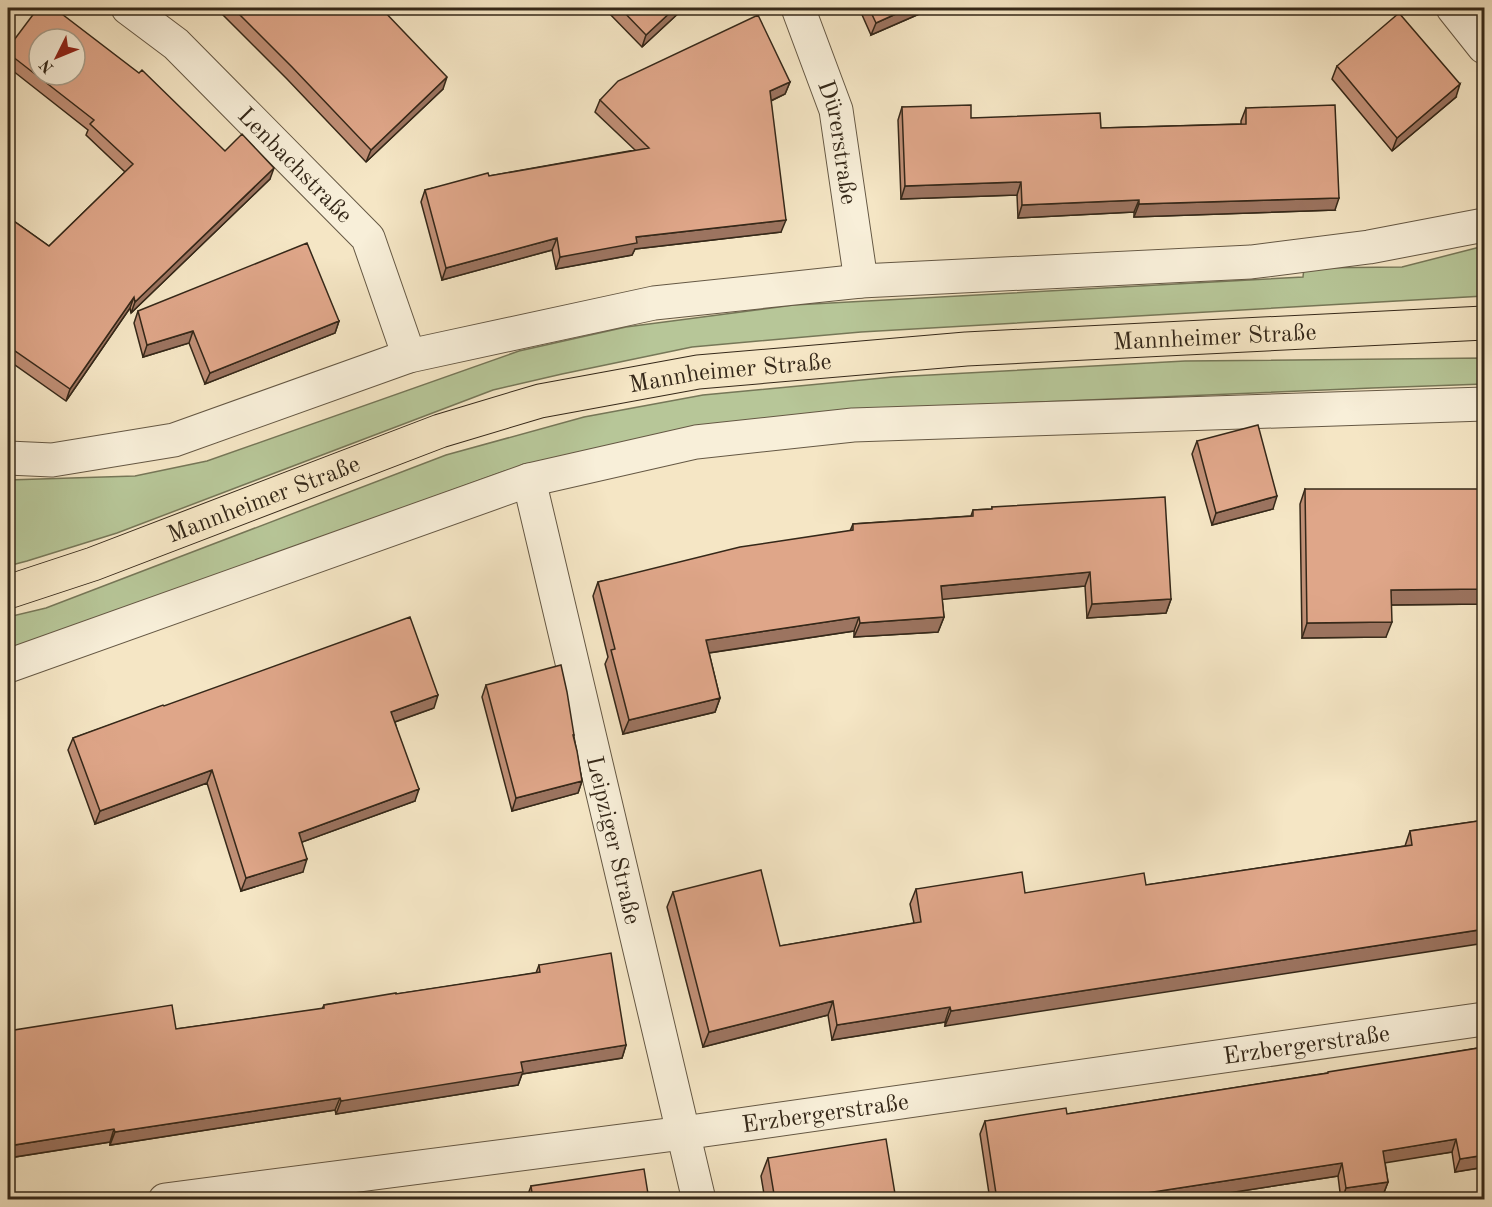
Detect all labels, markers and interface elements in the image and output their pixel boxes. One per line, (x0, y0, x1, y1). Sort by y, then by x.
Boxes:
north arrow (27, 27, 87, 87)
text: N (37, 55, 58, 76)
street label: Dürerstraße (812, 77, 860, 206)
street label: Lenbachstraße (232, 104, 356, 229)
street label: Mannheimer Straße (1112, 321, 1317, 356)
street label: Mannheimer Straße (627, 351, 832, 398)
street label: Mannheimer Straße (165, 453, 364, 548)
street label: Leipziger Straße (581, 754, 644, 927)
street label: Erzbergerstraße (1222, 1023, 1392, 1070)
street label: Erzbergerstraße (741, 1091, 910, 1138)

